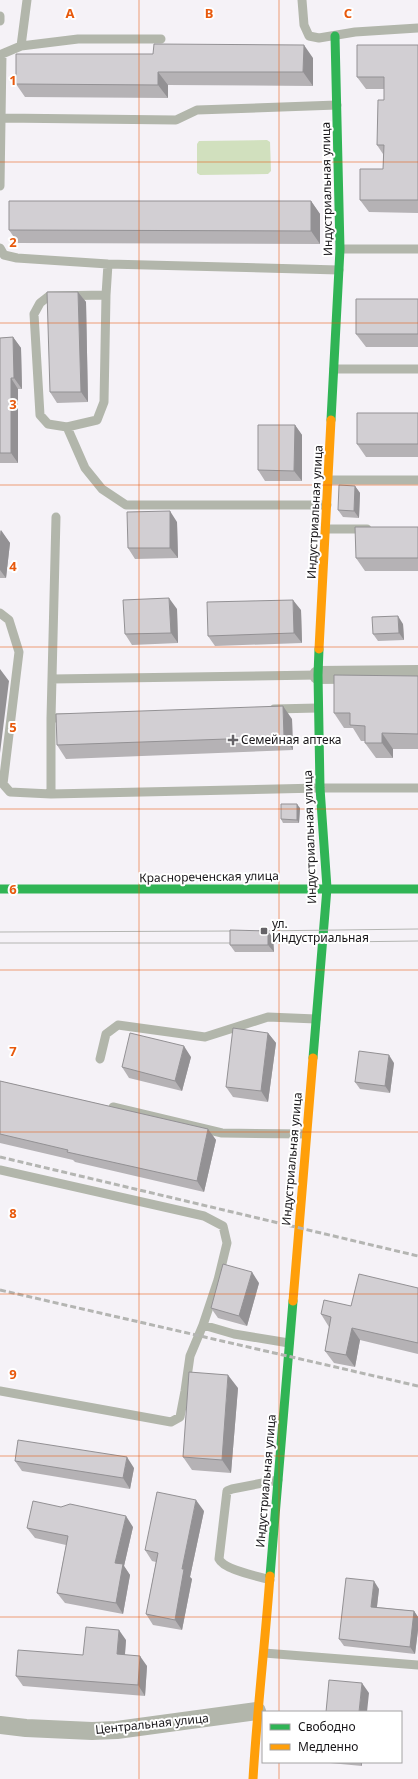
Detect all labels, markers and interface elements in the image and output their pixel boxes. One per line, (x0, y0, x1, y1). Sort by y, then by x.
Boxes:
text: A (66, 4, 75, 22)
text: B (205, 4, 213, 22)
text: C (344, 4, 352, 22)
text: 1 (9, 71, 17, 89)
street label: Индустриальная улица (317, 122, 336, 256)
text: 2 (9, 233, 17, 251)
text: 3 (9, 395, 17, 413)
street label: Индустриальная улица (303, 445, 326, 579)
text: 4 (9, 557, 17, 575)
text: 5 (9, 718, 17, 736)
place label: Семейная аптека (241, 731, 341, 748)
marker: Семейная аптека (228, 735, 238, 745)
street label: Индустриальная улица (299, 770, 320, 904)
street label: Краснореченская улица (139, 867, 279, 886)
text: 6 (9, 880, 17, 898)
place label: ул. Индустриальная (272, 915, 369, 946)
marker: ул. Индустриальная (259, 926, 269, 936)
text: 7 (9, 1042, 17, 1060)
street label: Индустриальная улица (277, 1091, 306, 1226)
text: 8 (9, 1204, 17, 1222)
text: 9 (9, 1365, 17, 1383)
street label: Индустриальная улица (251, 1413, 280, 1548)
street label: Центральная улица (94, 1709, 210, 1738)
legend (262, 1711, 402, 1763)
text: Свободно (298, 1718, 356, 1735)
text: Медленно (298, 1738, 358, 1755)

